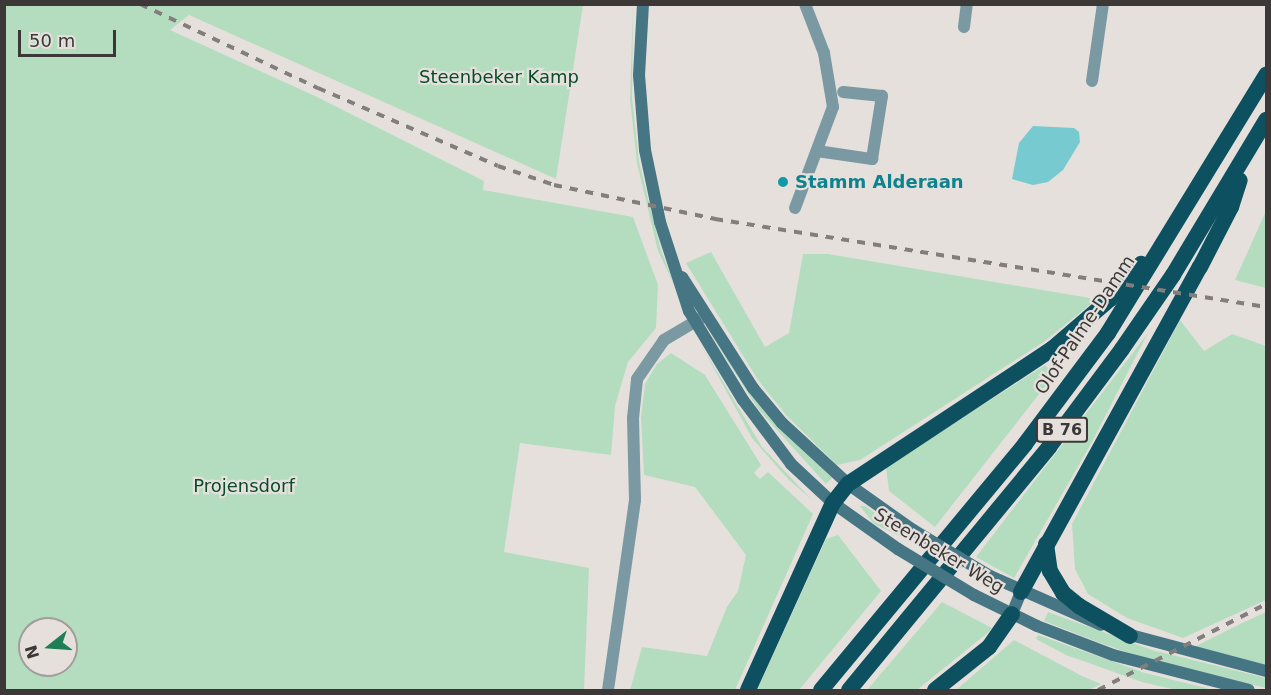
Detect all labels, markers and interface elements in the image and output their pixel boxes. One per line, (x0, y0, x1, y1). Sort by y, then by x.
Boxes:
scale bar (21, 18, 118, 56)
text: 50 m (29, 30, 75, 51)
park label: Steenbeker Kamp (419, 66, 579, 88)
place label: Stamm Alderaan (795, 171, 964, 193)
marker: Stamm Alderaan (776, 175, 790, 189)
street label: Olof-Palme-Damm (1030, 251, 1140, 399)
road number: B 76 (1035, 417, 1089, 443)
park label: Projensdorf (193, 475, 295, 497)
street label: Steenbeker Weg (870, 504, 1008, 598)
north arrow (18, 617, 78, 677)
text: N (21, 643, 43, 661)

